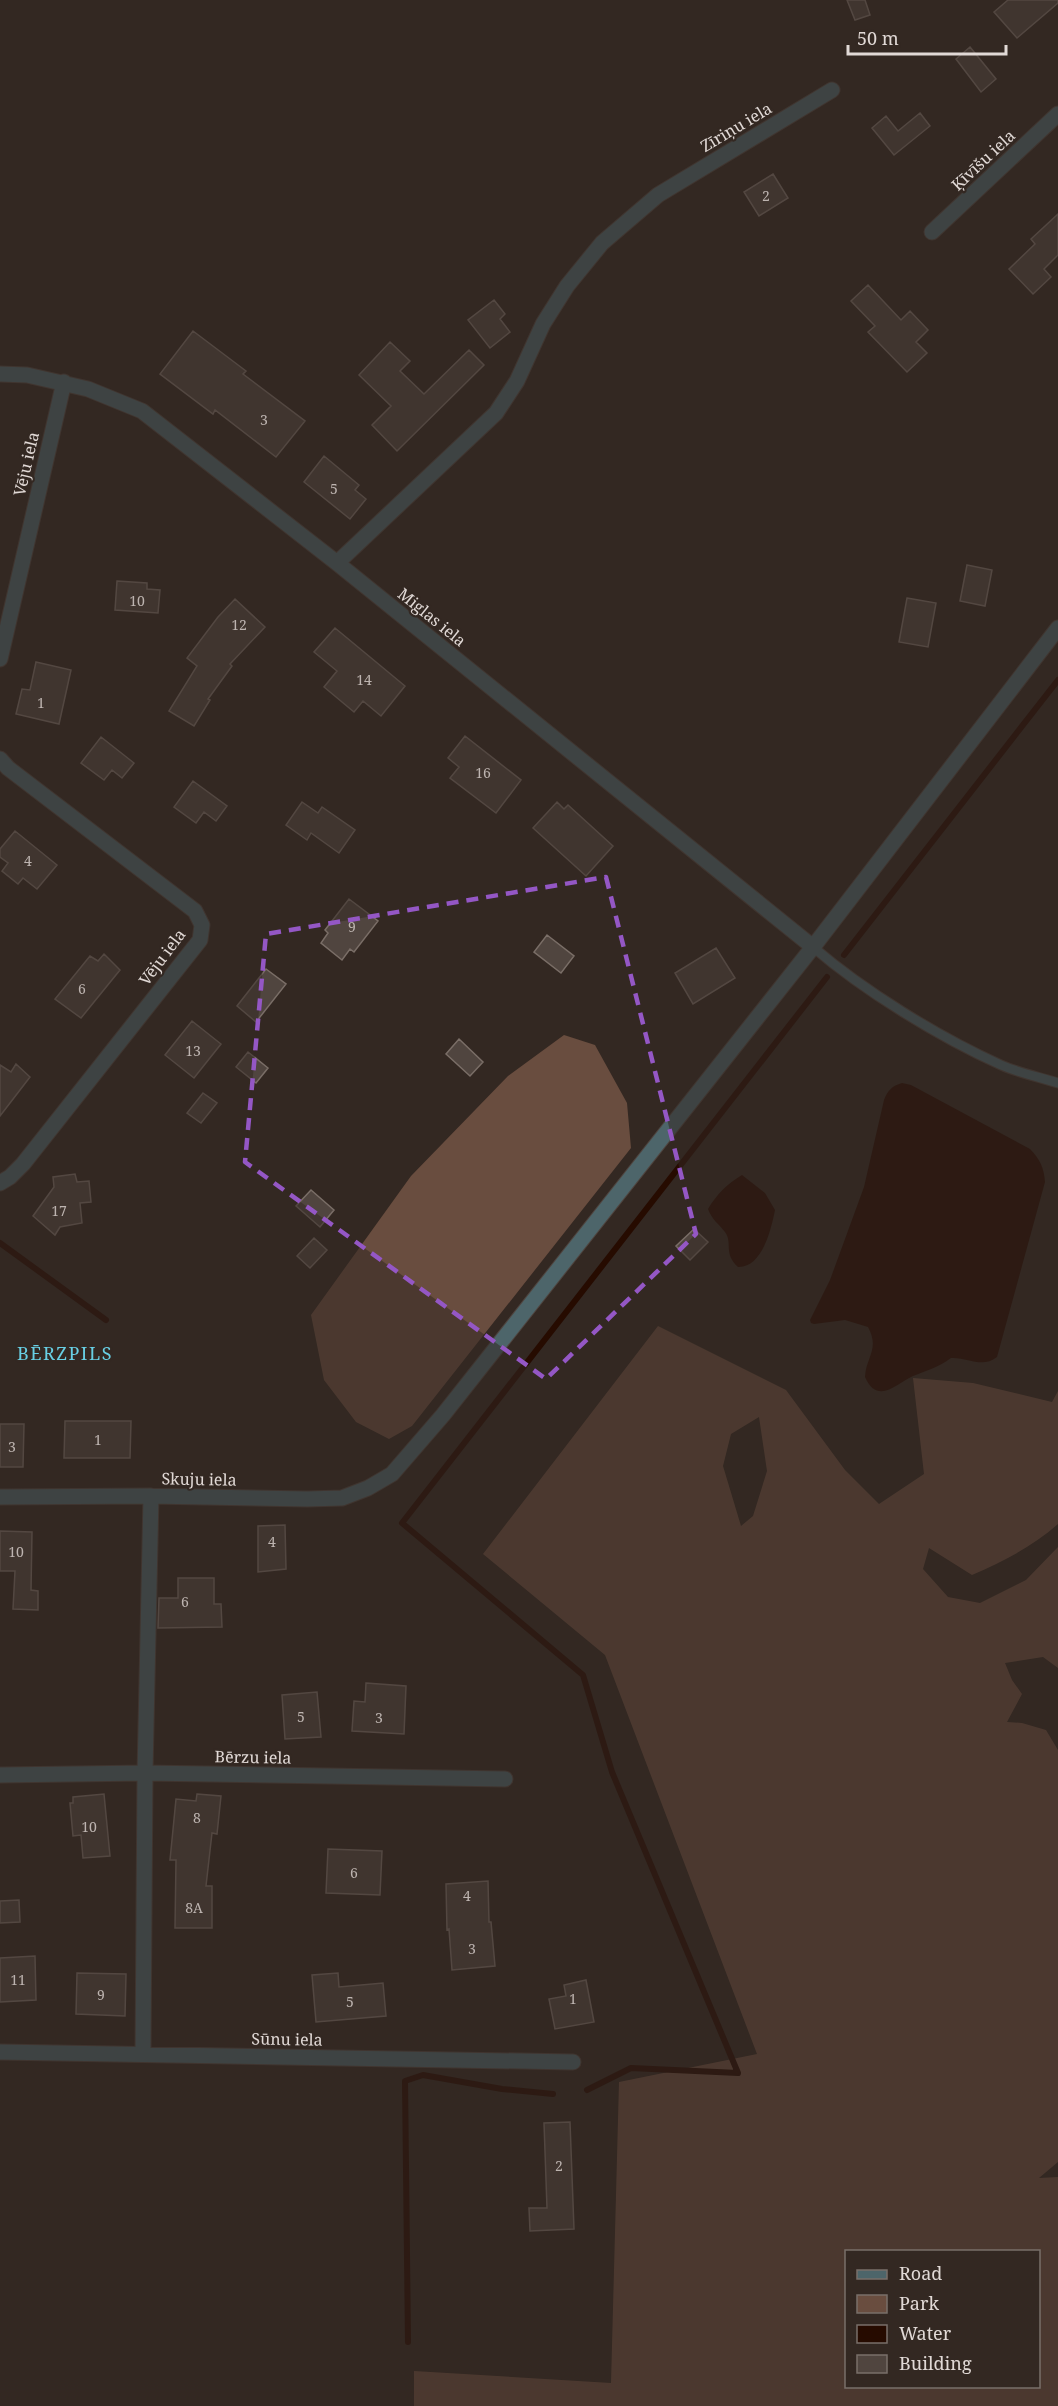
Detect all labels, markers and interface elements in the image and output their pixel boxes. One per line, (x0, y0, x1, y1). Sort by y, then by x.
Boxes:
scale bar (848, 18, 1006, 56)
text: 50 m (857, 26, 899, 50)
street label: Zīriņu iela (696, 97, 776, 157)
street label: Ķīvīšu iela (946, 125, 1020, 195)
house number: 2 (762, 186, 770, 205)
house number: 3 (260, 410, 268, 429)
street label: Vēju iela (8, 430, 44, 498)
house number: 5 (330, 479, 338, 498)
street label: Miglas iela (393, 583, 471, 651)
house number: 10 (129, 591, 145, 610)
house number: 12 (231, 615, 247, 634)
house number: 14 (356, 670, 372, 689)
house number: 1 (37, 693, 45, 712)
house number: 16 (475, 763, 491, 782)
house number: 4 (24, 851, 32, 870)
house number: 9 (348, 917, 356, 936)
street label: Vēju iela (134, 924, 190, 990)
house number: 6 (78, 979, 86, 998)
house number: 13 (185, 1041, 201, 1060)
house number: 17 (51, 1201, 67, 1220)
district label: BĒRZPILS (17, 1341, 113, 1365)
house number: 1 (94, 1430, 102, 1449)
house number: 3 (8, 1437, 16, 1456)
street label: Skuju iela (161, 1467, 237, 1491)
house number: 4 (268, 1532, 276, 1551)
house number: 10 (8, 1542, 24, 1561)
house number: 6 (181, 1592, 189, 1611)
house number: 5 (297, 1707, 305, 1726)
house number: 3 (375, 1708, 383, 1727)
street label: Bērzu iela (214, 1745, 292, 1769)
house number: 8 (193, 1808, 201, 1827)
house number: 10 (81, 1817, 97, 1836)
house number: 6 (350, 1863, 358, 1882)
house number: 4 (463, 1886, 471, 1905)
house number: 8A (185, 1898, 203, 1917)
house number: 3 (468, 1939, 476, 1958)
house number: 11 (10, 1970, 26, 1989)
house number: 9 (97, 1985, 105, 2004)
house number: 1 (569, 1989, 577, 2008)
house number: 5 (346, 1992, 354, 2011)
street label: Sūnu iela (251, 2027, 323, 2051)
house number: 2 (555, 2156, 563, 2175)
legend (845, 2250, 1040, 2388)
text: Road (899, 2261, 942, 2285)
text: Park (899, 2291, 939, 2315)
text: Water (899, 2321, 952, 2345)
text: Building (899, 2351, 972, 2375)

